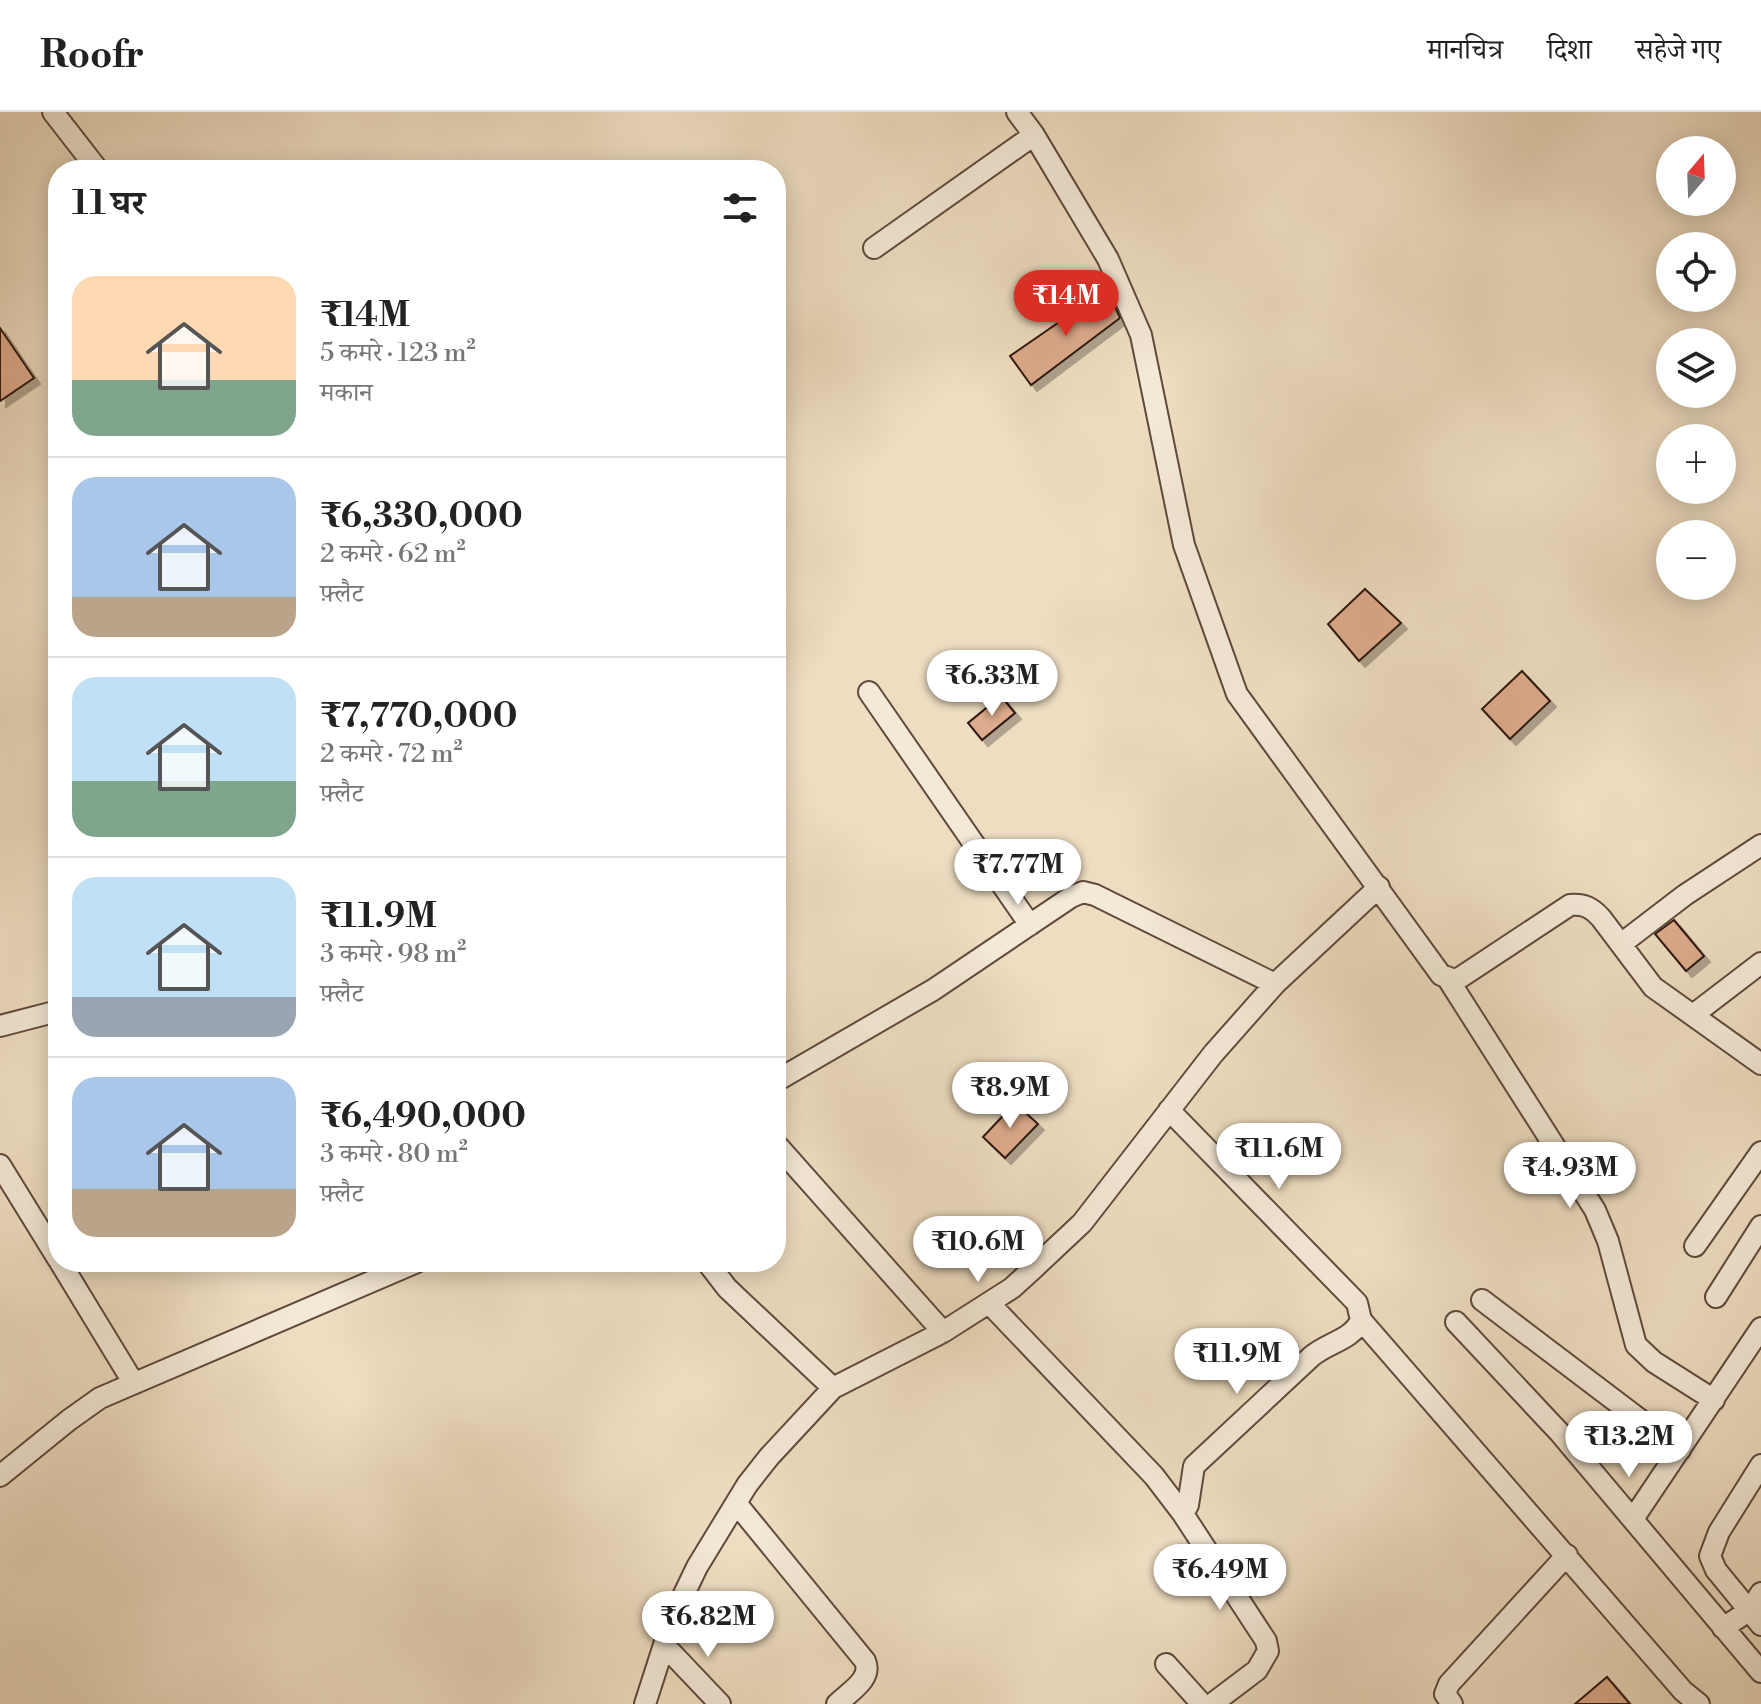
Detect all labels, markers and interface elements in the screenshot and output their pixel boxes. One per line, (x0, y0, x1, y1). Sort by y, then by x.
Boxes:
text: Roofr (40, 32, 144, 79)
text: मानचित्र (1427, 33, 1503, 68)
text: दिशा (1547, 33, 1592, 68)
text: सहेजे गए (1636, 33, 1721, 68)
north arrow (1656, 136, 1736, 216)
map controls (1656, 136, 1736, 600)
text: 11 घर (72, 183, 145, 225)
icon: filters (718, 186, 762, 230)
button: locate (1656, 232, 1736, 312)
pin: ₹14M (1019, 270, 1113, 338)
text: ₹14M (1032, 280, 1100, 312)
text: ₹14M (320, 295, 410, 337)
icon: home (136, 308, 232, 404)
button: layers (1656, 328, 1736, 408)
text: 5 कमरे · 123 m² (320, 337, 476, 369)
text: मकान (320, 377, 373, 409)
button: + (1656, 424, 1736, 504)
text: ₹6,330,000 (320, 496, 523, 538)
icon: home (136, 509, 232, 605)
button: − (1656, 520, 1736, 600)
text: 2 कमरे · 62 m² (320, 538, 466, 570)
text: फ़्लैट (320, 578, 363, 610)
pin: ₹6.33M (927, 650, 1057, 718)
text: ₹6.33M (945, 660, 1039, 692)
text: ₹7,770,000 (320, 696, 517, 738)
icon: home (136, 709, 232, 805)
text: 2 कमरे · 72 m² (320, 738, 463, 770)
text: फ़्लैट (320, 778, 363, 810)
pin: ₹7.77M (953, 839, 1083, 907)
text: ₹7.77M (972, 849, 1064, 881)
text: ₹11.9M (320, 896, 437, 938)
icon: home (136, 909, 232, 1005)
text: 3 कमरे · 98 m² (320, 938, 466, 970)
text: फ़्लैट (320, 978, 363, 1010)
pin: ₹8.9M (954, 1062, 1066, 1130)
text: ₹8.9M (970, 1072, 1050, 1104)
text: ₹6,490,000 (320, 1096, 526, 1138)
icon: home (136, 1109, 232, 1205)
pin: ₹11.6M (1214, 1123, 1344, 1191)
text: ₹11.6M (1234, 1133, 1324, 1165)
text: 3 कमरे · 80 m² (320, 1138, 468, 1170)
pin: ₹4.93M (1505, 1142, 1635, 1210)
text: ₹4.93M (1522, 1152, 1618, 1184)
text: फ़्लैट (320, 1178, 363, 1210)
pin: ₹10.6M (913, 1216, 1043, 1284)
text: ₹10.6M (931, 1226, 1025, 1258)
pin: ₹11.9M (1172, 1328, 1302, 1396)
text: ₹11.9M (1192, 1338, 1282, 1370)
pin: ₹13.2M (1564, 1411, 1694, 1479)
text: ₹13.2M (1583, 1421, 1675, 1453)
pin: ₹6.49M (1155, 1544, 1285, 1612)
text: ₹6.49M (1171, 1554, 1269, 1586)
pin: ₹6.82M (643, 1591, 773, 1659)
text: ₹6.82M (660, 1601, 756, 1633)

